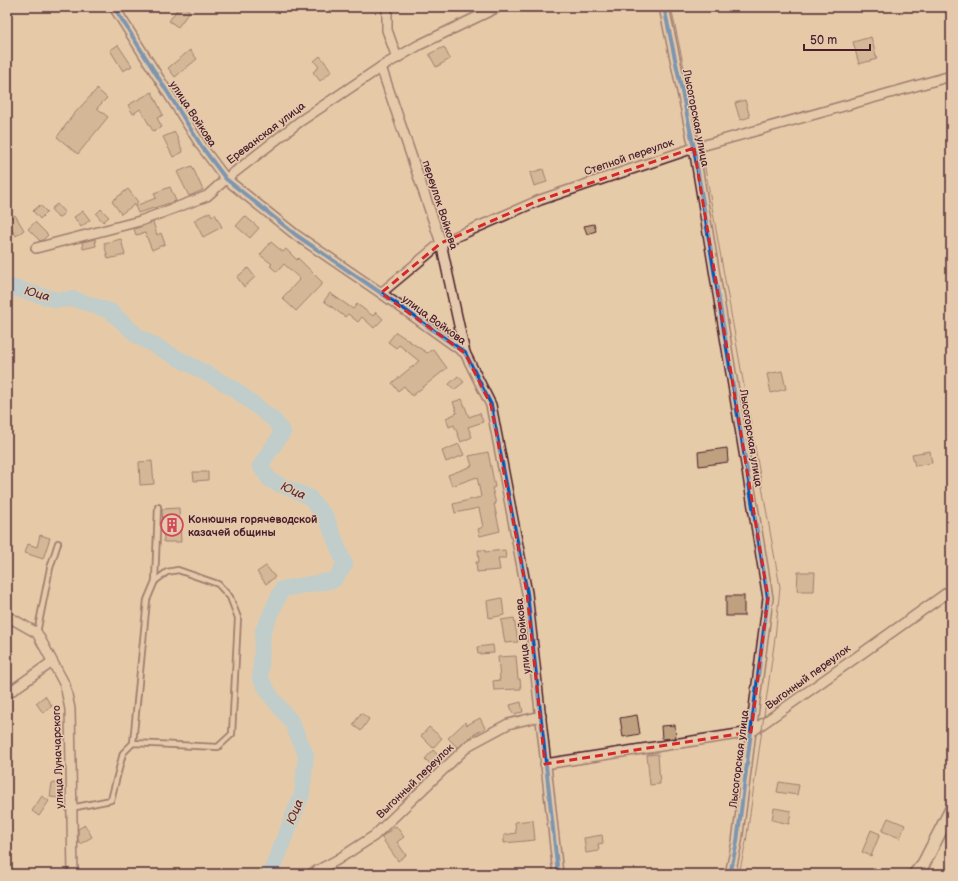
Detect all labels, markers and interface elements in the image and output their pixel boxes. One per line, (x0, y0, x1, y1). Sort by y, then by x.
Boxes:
scale bar (804, 26, 870, 52)
text: 50 m (810, 33, 837, 48)
street label: Лысогорская улица (680, 67, 712, 168)
street label: улица Войкова (167, 79, 219, 150)
street label: Ереванская улица (224, 99, 308, 167)
street label: Степной переулок (582, 136, 676, 178)
street label: переулок Войкова (419, 159, 461, 252)
water label: Юца (23, 283, 51, 305)
street label: улица Войкова (399, 292, 469, 348)
street label: Лысогорская улица (737, 387, 765, 488)
water label: Юца (278, 479, 308, 503)
building icon: Конюшня горячеводской казачей общины (159, 512, 185, 538)
place label: Конюшня горячеводской казачей общины (188, 513, 317, 539)
street label: улица Войкова (513, 597, 533, 675)
street label: Выгонный переулок (763, 642, 853, 712)
street label: улица Луначарского (50, 705, 66, 809)
street label: Лысогорская улица (726, 709, 752, 810)
street label: Выгонный переулок (374, 741, 456, 821)
water label: Юца (283, 797, 307, 827)

